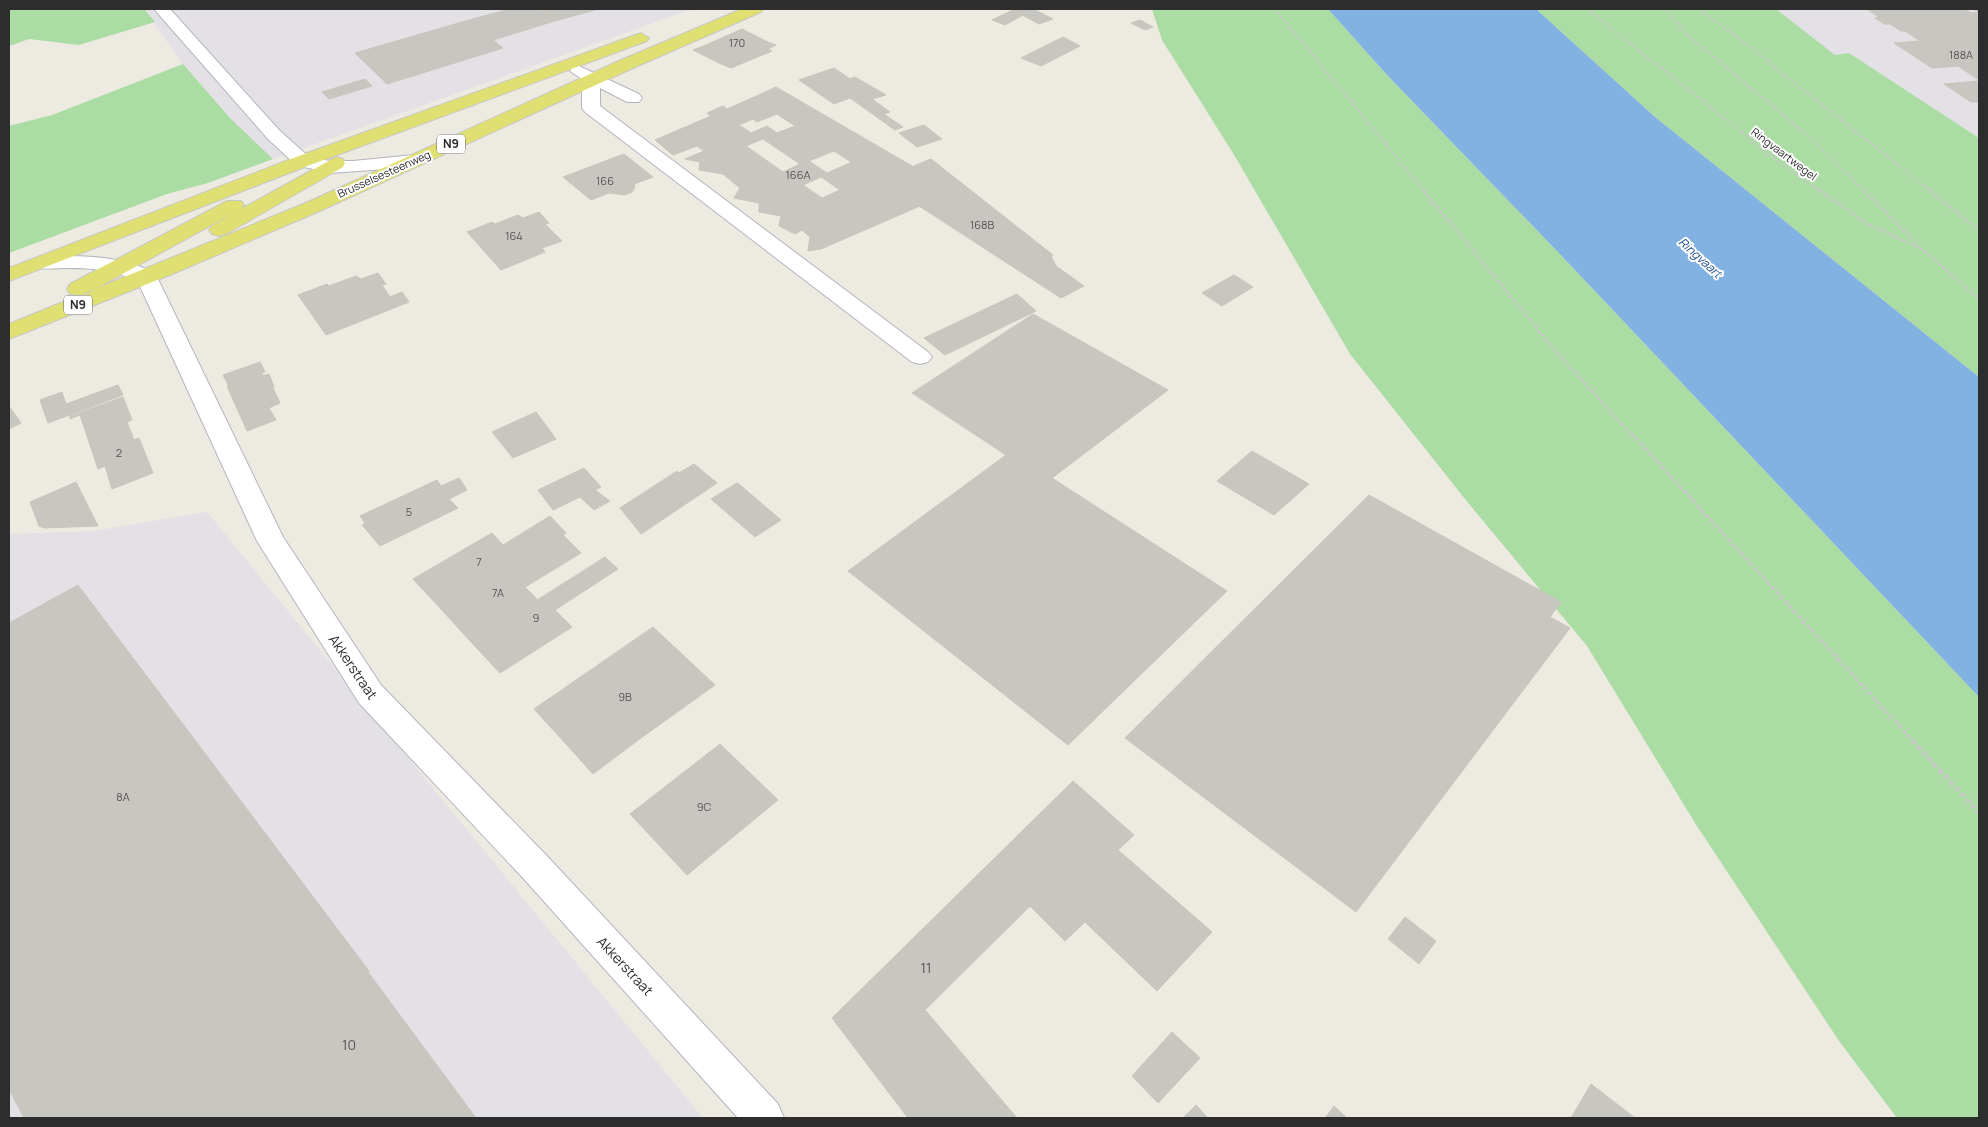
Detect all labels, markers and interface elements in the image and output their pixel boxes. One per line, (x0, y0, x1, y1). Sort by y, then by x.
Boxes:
house number: 170 (729, 35, 745, 50)
house number: 188A (1949, 47, 1973, 62)
street label: Ringvaartwegel (1748, 124, 1820, 183)
road number: N9 (437, 134, 465, 154)
street label: Brusselsesteenweg (335, 146, 433, 201)
house number: 166A (786, 167, 810, 182)
house number: 166 (596, 173, 614, 188)
house number: 168B (970, 217, 994, 232)
house number: 164 (505, 228, 523, 243)
water label: Ringvaart (1675, 234, 1727, 282)
road number: N9 (64, 296, 92, 314)
house number: 2 (116, 445, 122, 460)
house number: 5 (406, 504, 412, 519)
house number: 7 (476, 554, 482, 569)
house number: 7A (492, 585, 504, 600)
house number: 9 (533, 610, 540, 625)
street label: Akkerstraat (325, 631, 382, 703)
house number: 9B (618, 689, 632, 704)
house number: 8A (116, 789, 130, 804)
house number: 9C (697, 799, 711, 814)
street label: Akkerstraat (593, 932, 658, 1000)
house number: 11 (921, 958, 931, 977)
house number: 10 (342, 1035, 356, 1054)

